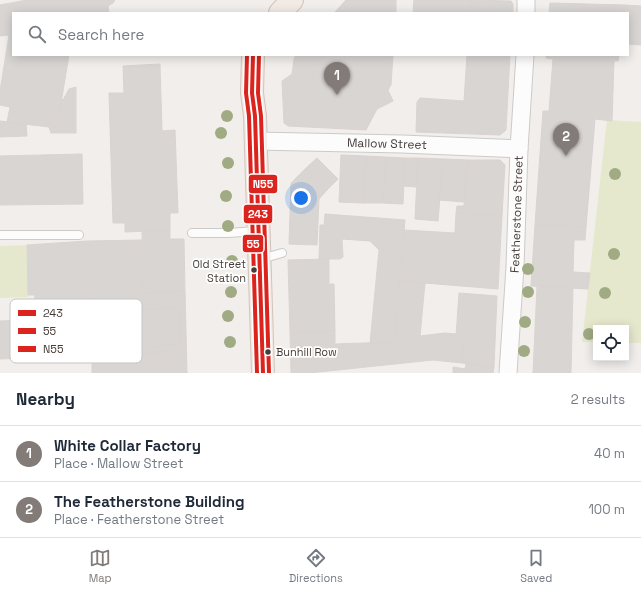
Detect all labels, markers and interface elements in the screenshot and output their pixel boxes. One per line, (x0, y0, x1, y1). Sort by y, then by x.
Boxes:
search box (12, 12, 629, 56)
icon: search (26, 23, 48, 45)
text: Search here (58, 25, 144, 44)
pin: 1 (324, 62, 350, 95)
pin: 2 (553, 123, 579, 156)
street label: Mallow Street (347, 135, 427, 153)
street label: Featherstone Street (507, 155, 527, 274)
line badge: N55 (248, 174, 278, 194)
text: N55 (253, 177, 274, 191)
your location (291, 188, 311, 208)
line badge: 243 (243, 204, 273, 224)
text: 243 (248, 207, 268, 221)
line badge: 55 (242, 234, 264, 253)
text: 55 (246, 237, 260, 251)
place label: Old Street Station (192, 257, 246, 285)
marker: Old Street Station (249, 265, 259, 275)
legend (10, 299, 142, 363)
text: 243 (43, 306, 63, 320)
text: 55 (43, 324, 57, 338)
map controls (593, 325, 629, 361)
button: locate (593, 325, 629, 361)
text: N55 (43, 342, 64, 356)
place label: Bunhill Row (276, 345, 337, 359)
marker: Bunhill Row (263, 347, 273, 357)
text: Nearby (16, 388, 75, 410)
text: 2 results (571, 391, 625, 408)
text: White Collar Factory (54, 436, 201, 455)
text: 1 (26, 445, 32, 462)
text: 40 m (594, 445, 625, 462)
text: Place · Mallow Street (54, 455, 183, 472)
text: The Featherstone Building (54, 492, 244, 511)
text: 2 (25, 501, 33, 518)
text: 100 m (588, 501, 625, 518)
text: Place · Featherstone Street (54, 511, 224, 528)
tab: Map (89, 547, 112, 585)
tab: Directions (289, 547, 343, 585)
tab: Saved (520, 547, 552, 585)

